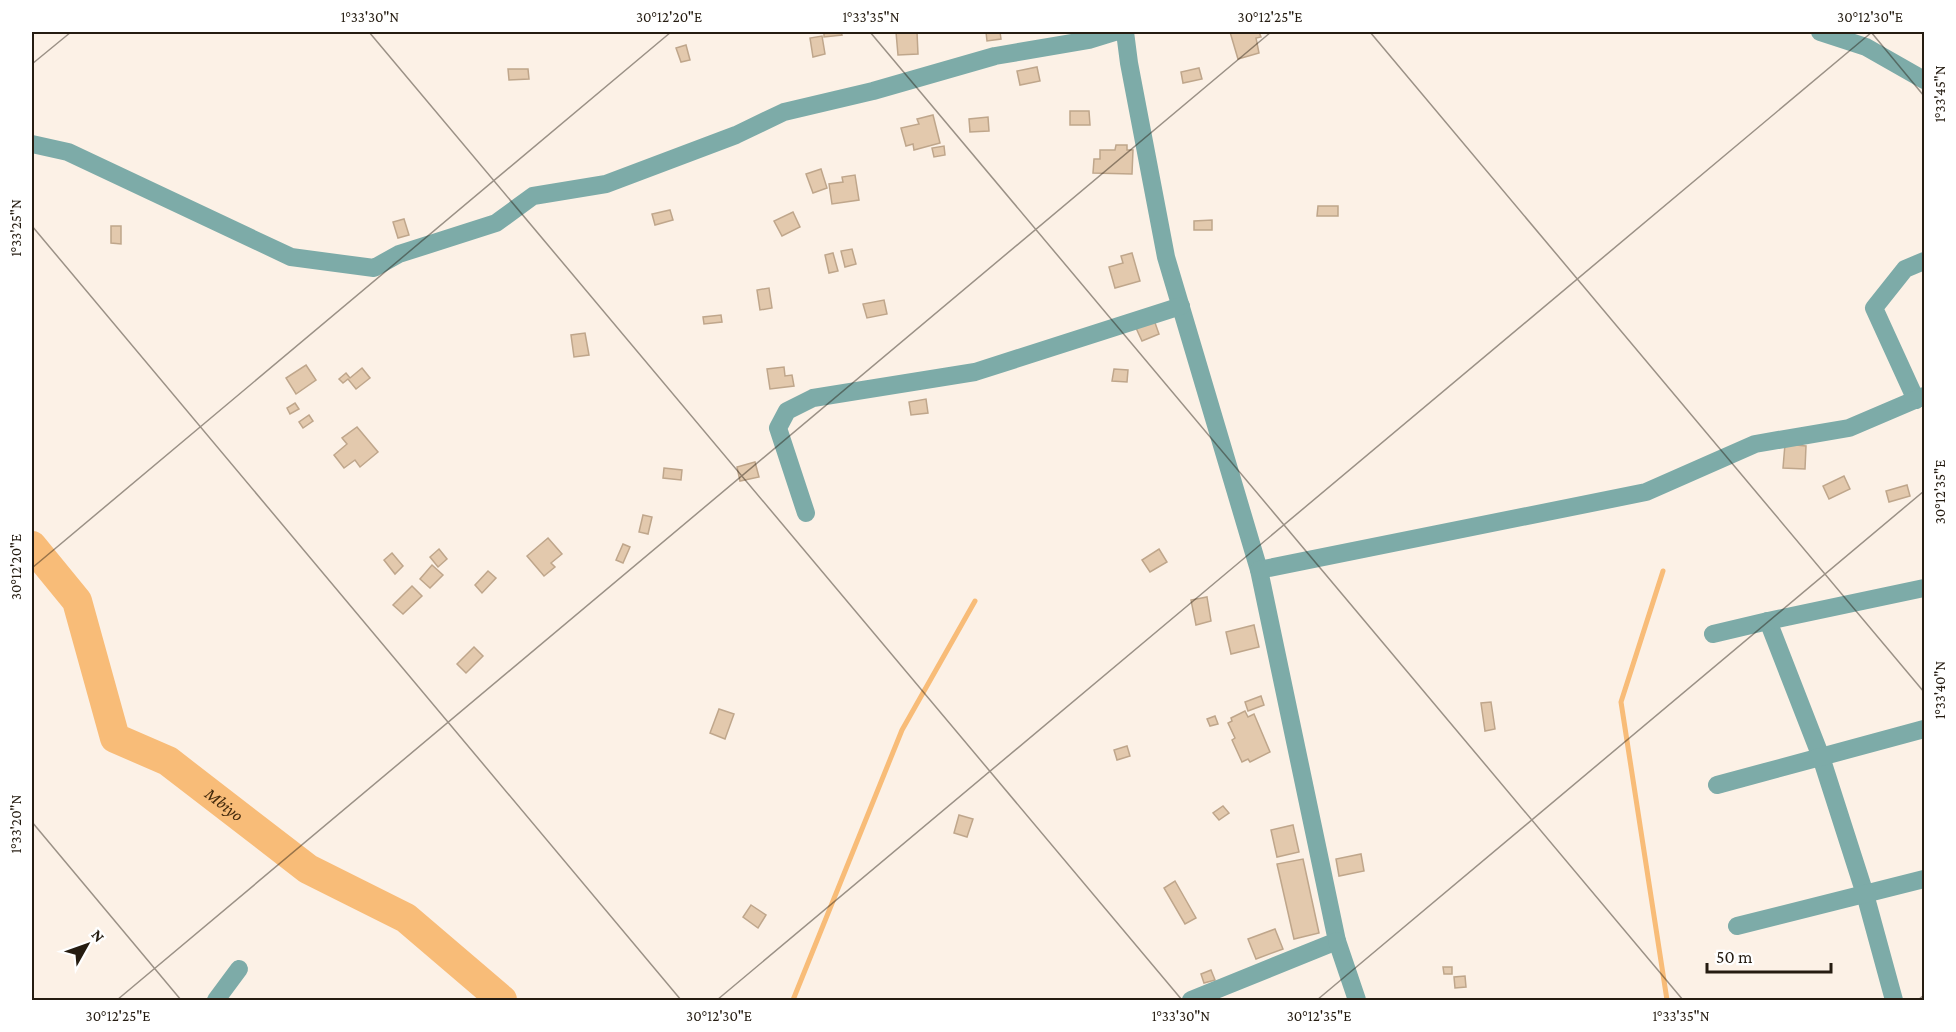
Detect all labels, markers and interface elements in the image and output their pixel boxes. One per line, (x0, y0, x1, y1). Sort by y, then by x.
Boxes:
text: 1°33'30"N (341, 9, 399, 25)
text: 30°12'20"E (636, 9, 702, 25)
text: 1°33'35"N (842, 9, 900, 25)
text: 30°12'25"E (1238, 9, 1302, 25)
text: 30°12'30"E (1837, 9, 1903, 25)
text: 1°33'45"N (1932, 65, 1948, 123)
text: 1°33'25"N (8, 199, 24, 257)
text: 30°12'35"E (1932, 460, 1948, 524)
text: 30°12'20"E (8, 534, 24, 600)
text: 1°33'40"N (1932, 661, 1948, 719)
water label: Mbiyo (200, 783, 248, 826)
text: 1°33'20"N (8, 794, 24, 853)
north arrow (57, 915, 117, 975)
text: N (88, 926, 108, 945)
scale bar (1707, 936, 1832, 974)
text: 50 m (1716, 947, 1753, 967)
text: 30°12'25"E (86, 1008, 150, 1024)
text: 30°12'30"E (686, 1008, 752, 1024)
text: 1°33'30"N (1152, 1008, 1210, 1024)
text: 30°12'35"E (1287, 1008, 1351, 1024)
text: 1°33'35"N (1652, 1008, 1710, 1024)

